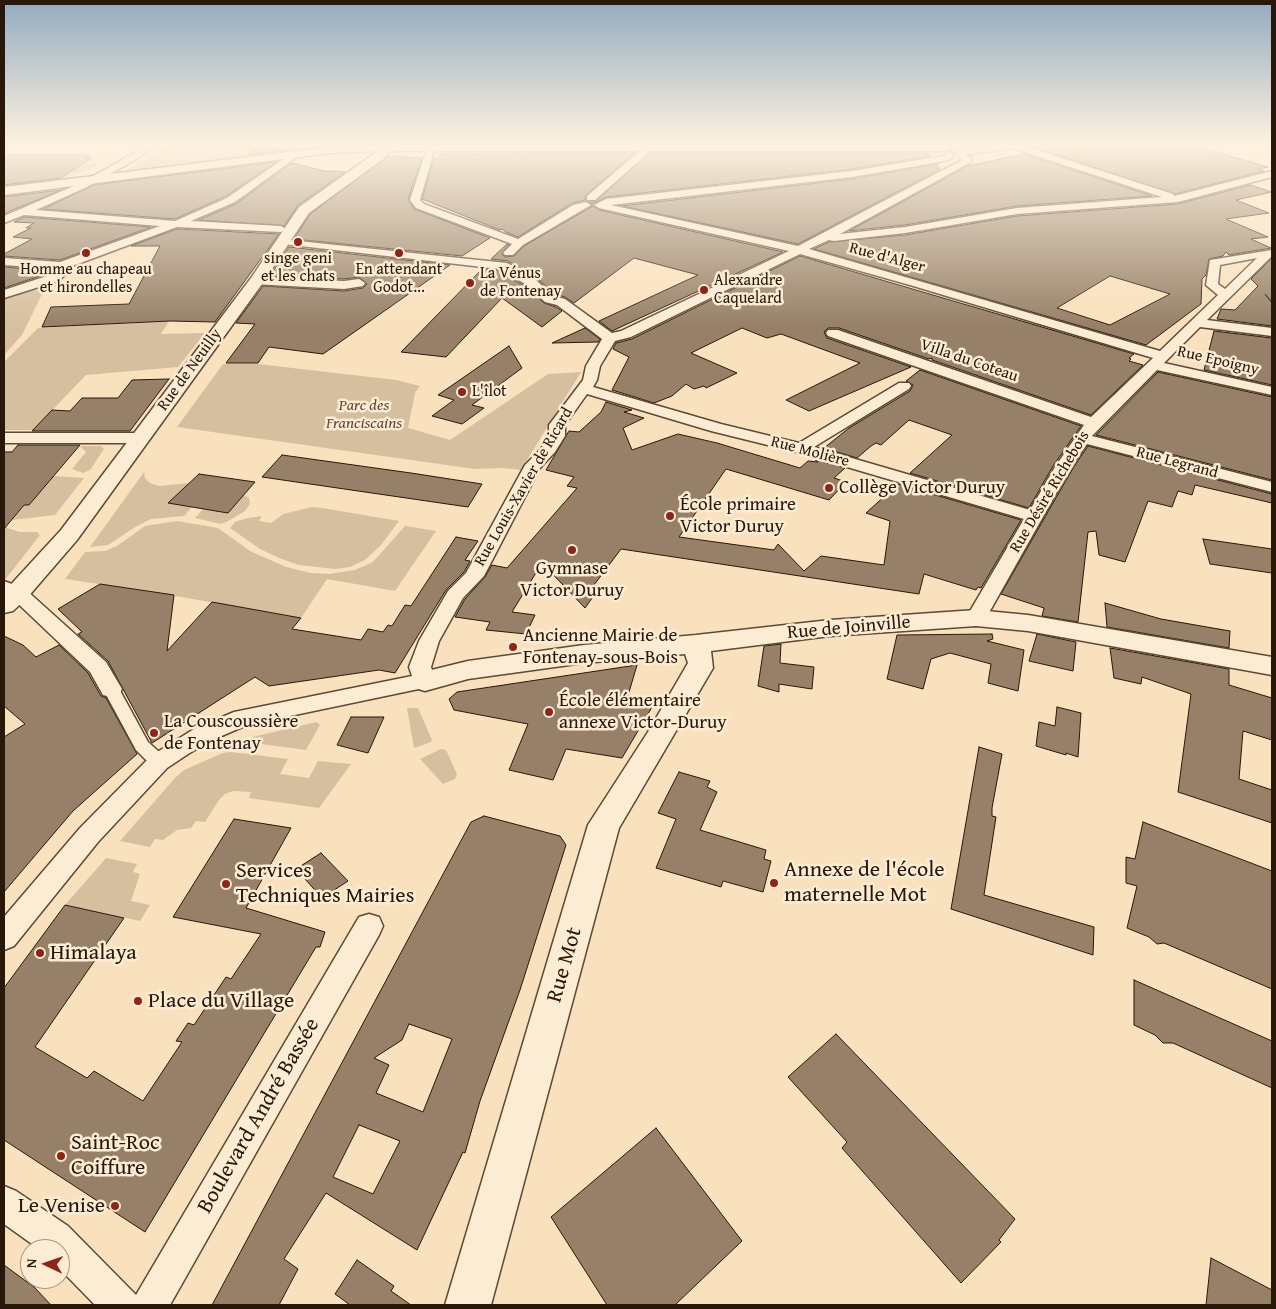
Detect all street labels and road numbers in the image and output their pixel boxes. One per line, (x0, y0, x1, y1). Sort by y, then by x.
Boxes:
street label: Rue d'Alger (847, 239, 927, 277)
street label: Rue de Neuilly (154, 325, 226, 415)
street label: Villa du Coteau (918, 335, 1020, 387)
street label: Rue Epoigny (1175, 342, 1261, 380)
street label: Rue Louis-Xavier de Ricard (471, 404, 577, 570)
street label: Rue Désiré Richebois (1006, 428, 1094, 556)
street label: Rue Molière (769, 432, 851, 472)
street label: Rue Legrand (1134, 443, 1220, 483)
street label: Rue de Joinville (786, 611, 912, 645)
street label: Rue Mot (542, 924, 588, 1006)
street label: Boulevard André Bassée (192, 1014, 326, 1218)

